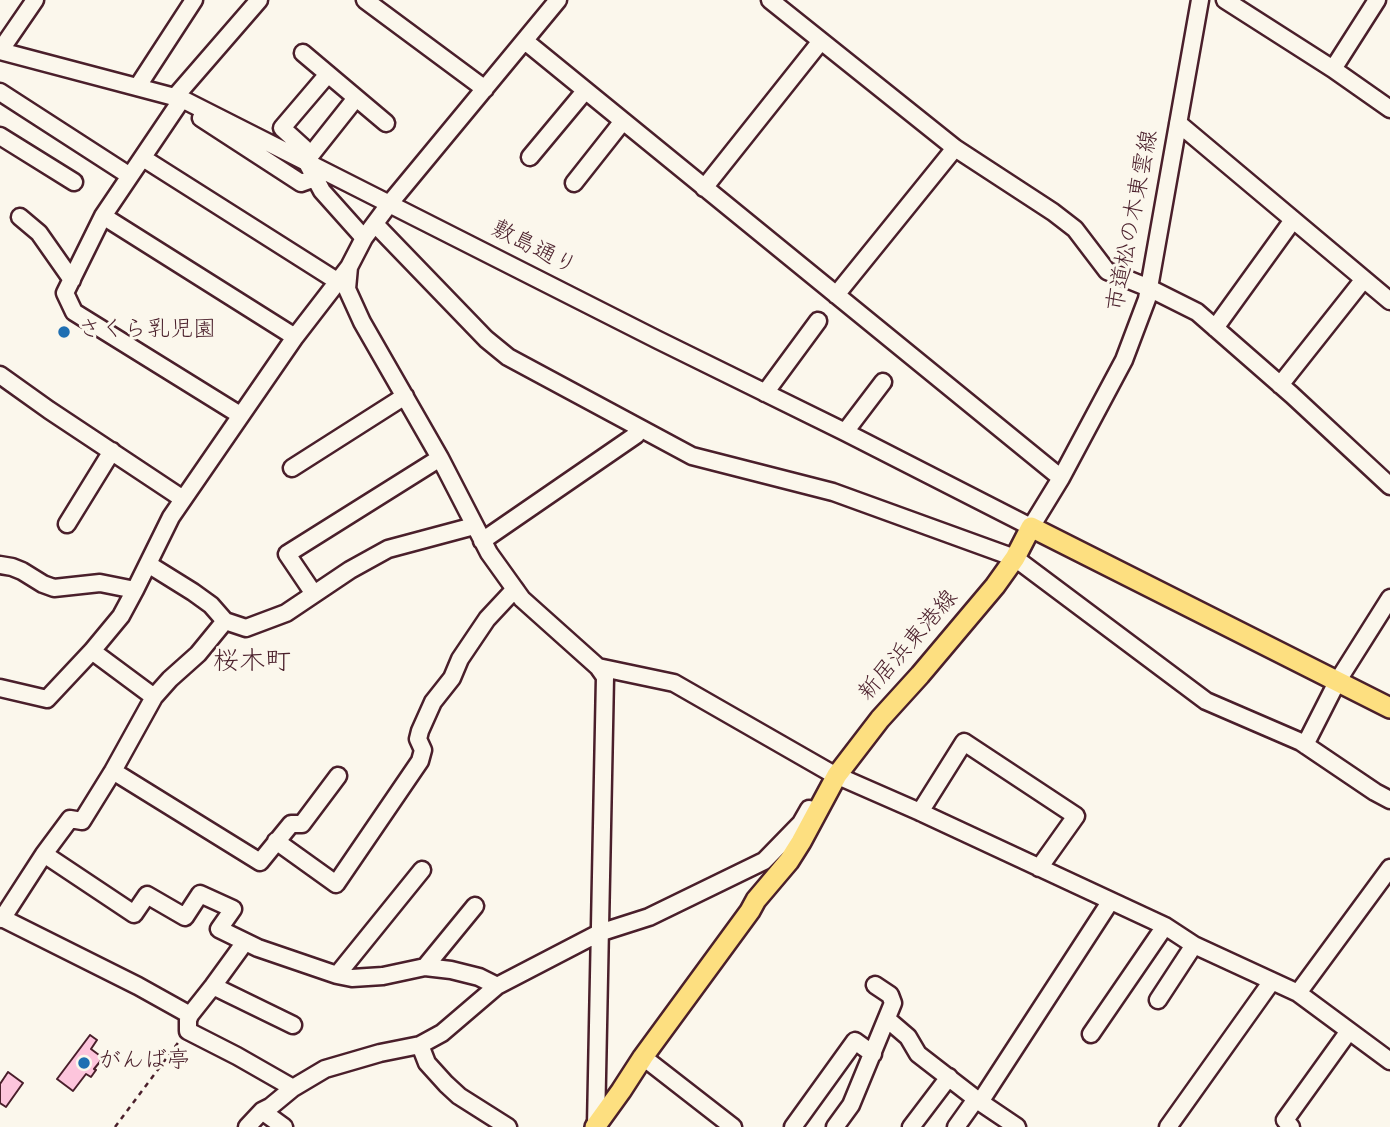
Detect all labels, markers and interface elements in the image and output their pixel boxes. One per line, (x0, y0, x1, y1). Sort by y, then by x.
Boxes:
street label: 市道松の木東雲線 (1104, 128, 1166, 314)
street label: 敷島通り (486, 217, 580, 283)
place label: さくら乳児園 (78, 318, 216, 346)
marker: さくら乳児園 (56, 324, 72, 340)
street label: 新居浜東港線 (854, 586, 966, 708)
district label: 桜木町 (213, 649, 291, 681)
place label: がんば亭 (98, 1049, 190, 1077)
marker: がんば亭 (76, 1055, 92, 1071)

